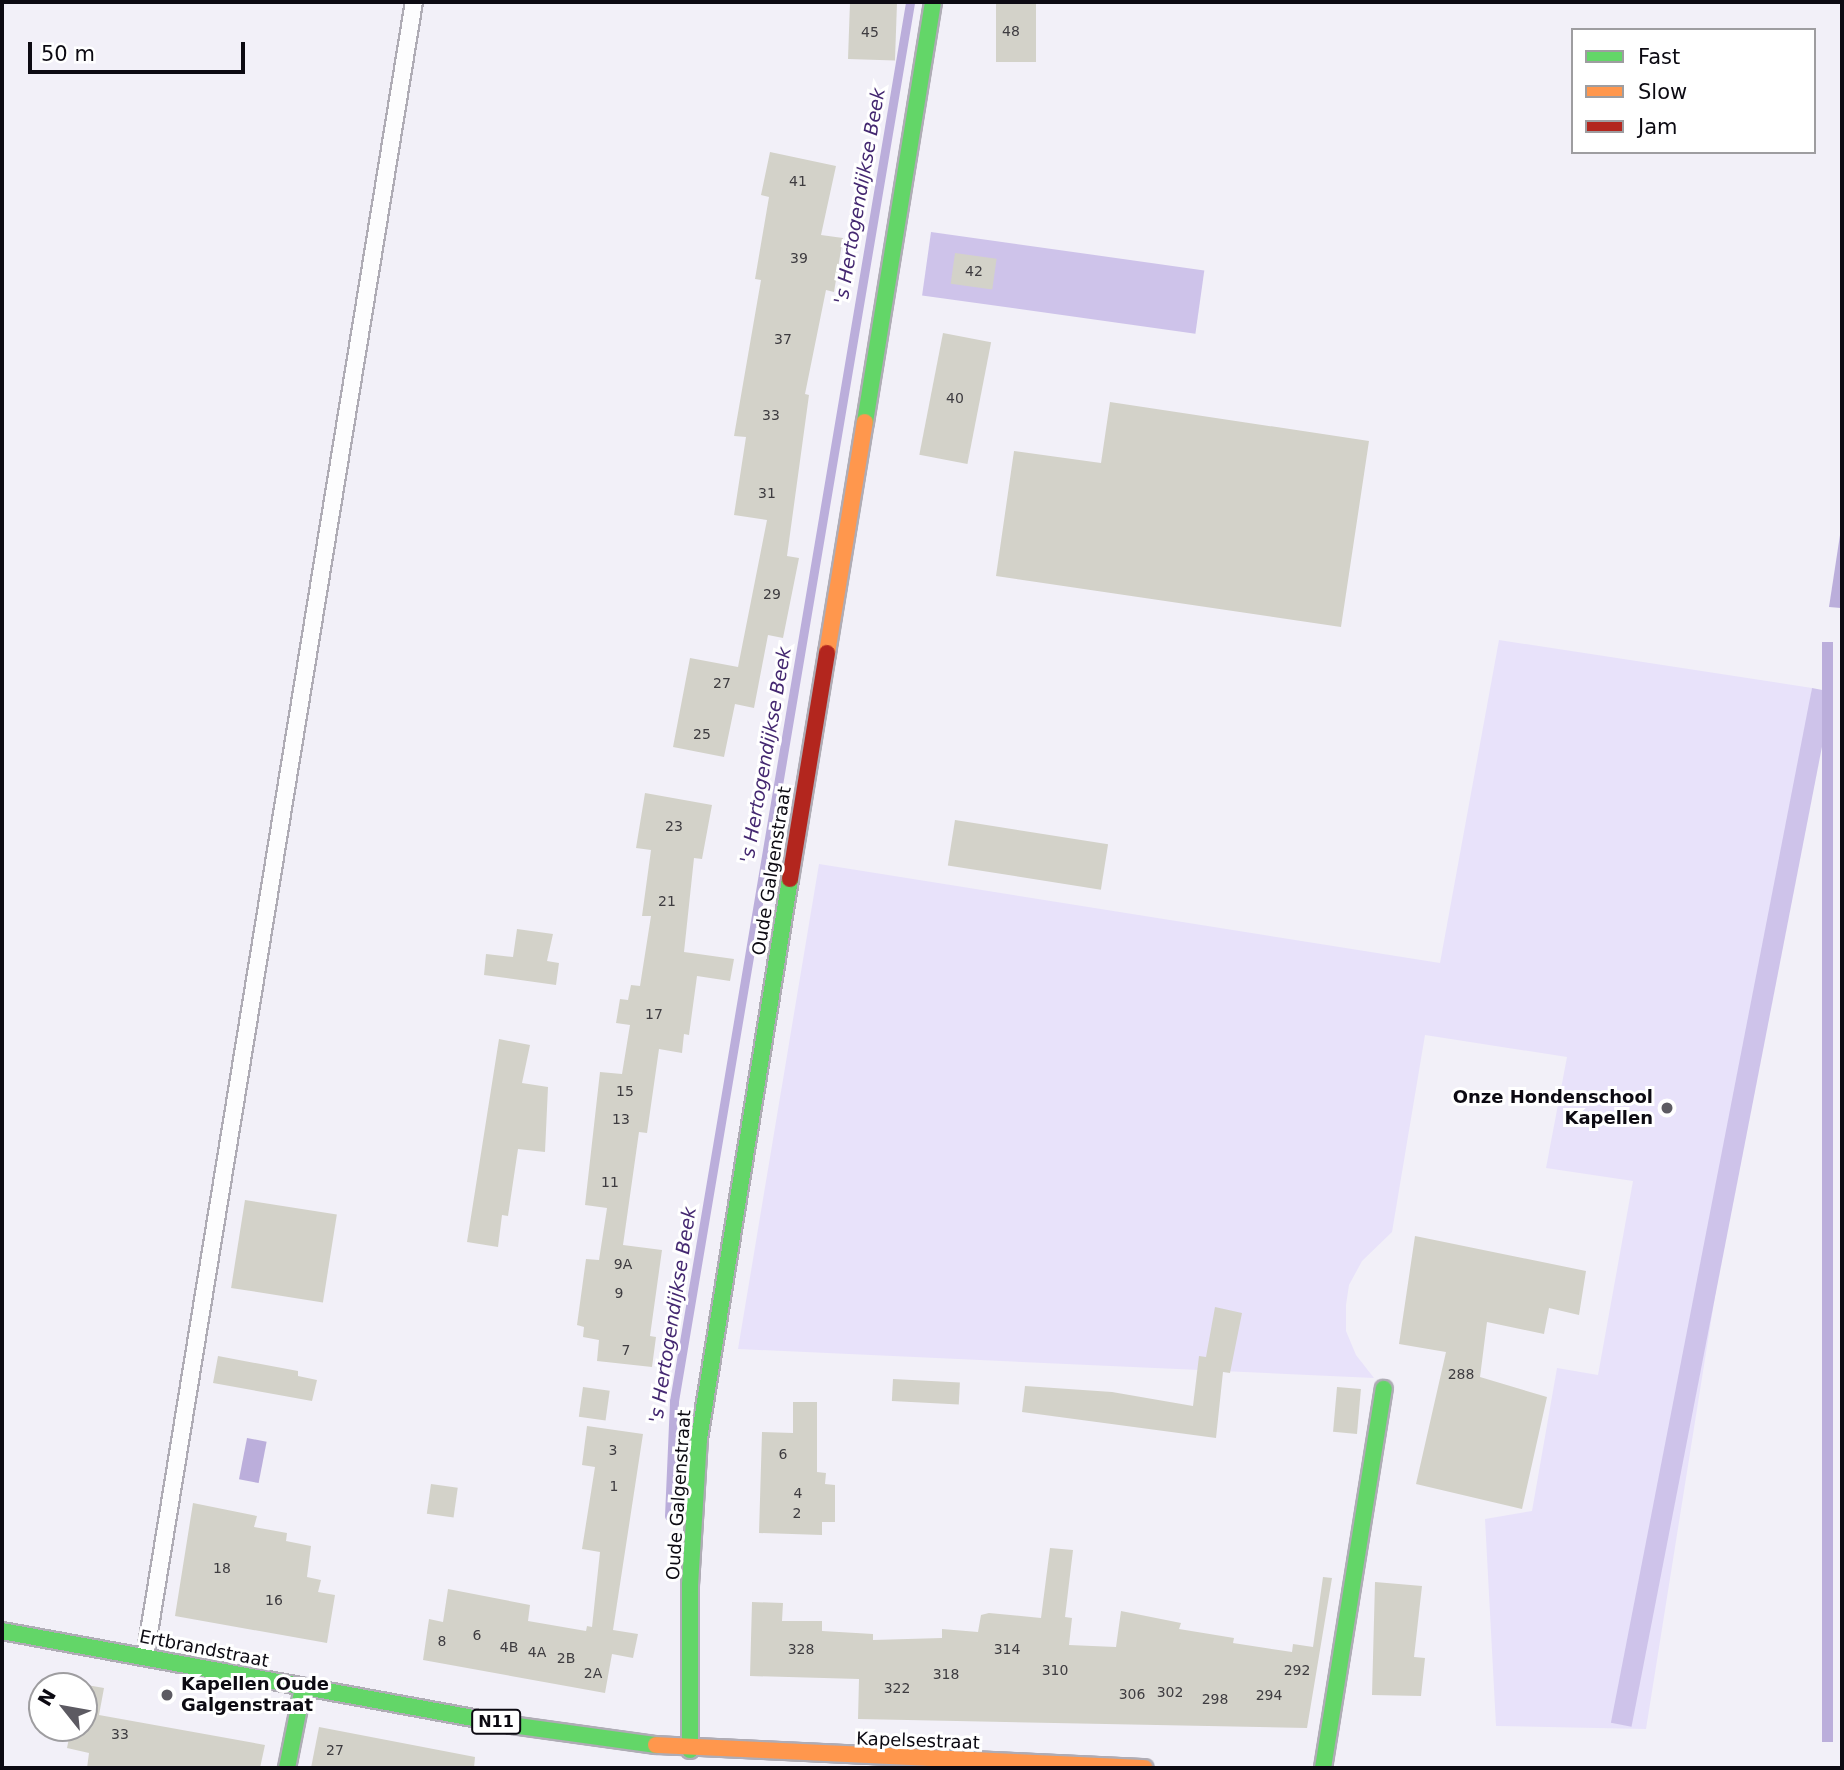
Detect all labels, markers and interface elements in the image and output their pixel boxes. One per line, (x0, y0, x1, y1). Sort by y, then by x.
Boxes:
house number: 48 (1002, 23, 1020, 39)
house number: 45 (861, 24, 879, 40)
scale bar (32, 28, 248, 72)
legend (1571, 28, 1816, 154)
text: 50 m (41, 42, 95, 66)
text: Fast (1638, 45, 1680, 69)
text: Slow (1638, 80, 1687, 104)
water label: 's Hertogendijkse Beek (830, 86, 890, 306)
text: Jam (1638, 115, 1678, 139)
house number: 41 (789, 173, 807, 189)
house number: 39 (790, 250, 808, 266)
house number: 42 (965, 263, 983, 279)
house number: 37 (774, 331, 792, 347)
house number: 40 (946, 390, 964, 406)
house number: 33 (762, 407, 780, 423)
house number: 31 (758, 485, 776, 501)
house number: 29 (763, 586, 781, 602)
water label: 's Hertogendijkse Beek (736, 645, 796, 865)
house number: 27 (713, 675, 731, 691)
house number: 25 (693, 726, 711, 742)
street label: Oude Galgenstraat (748, 785, 796, 957)
house number: 23 (665, 818, 683, 834)
house number: 21 (658, 893, 676, 909)
house number: 17 (645, 1006, 663, 1022)
house number: 15 (616, 1083, 634, 1099)
place label: Onze Hondenschool Kapellen (1453, 1087, 1653, 1130)
marker: Onze Hondenschool Kapellen (1659, 1100, 1675, 1116)
house number: 13 (612, 1111, 630, 1127)
house number: 11 (601, 1174, 619, 1190)
water label: 's Hertogendijkse Beek (645, 1205, 701, 1425)
house number: 9A (614, 1256, 632, 1272)
house number: 9 (615, 1285, 623, 1301)
house number: 7 (622, 1342, 630, 1358)
house number: 288 (1448, 1366, 1474, 1382)
street label: Oude Galgenstraat (662, 1409, 696, 1581)
house number: 3 (609, 1442, 617, 1458)
house number: 6 (779, 1446, 787, 1462)
house number: 1 (610, 1478, 618, 1494)
house number: 4 (794, 1485, 802, 1501)
house number: 2 (793, 1505, 801, 1521)
house number: 18 (213, 1560, 231, 1576)
house number: 16 (265, 1592, 283, 1608)
street label: Ertbrandstraat (137, 1626, 271, 1672)
house number: 6 (473, 1627, 481, 1643)
house number: 8 (438, 1633, 446, 1649)
house number: 4B (500, 1639, 518, 1655)
house number: 328 (788, 1641, 814, 1657)
house number: 314 (994, 1641, 1020, 1657)
house number: 4A (528, 1644, 546, 1660)
house number: 2B (557, 1650, 575, 1666)
house number: 310 (1042, 1662, 1068, 1678)
house number: 292 (1284, 1662, 1310, 1678)
house number: 2A (584, 1665, 602, 1681)
house number: 318 (933, 1666, 959, 1682)
north arrow (28, 1672, 98, 1742)
place label: Kapellen Oude Galgenstraat (181, 1674, 329, 1716)
house number: 322 (884, 1680, 910, 1696)
house number: 302 (1157, 1684, 1183, 1700)
text: N (33, 1685, 60, 1710)
house number: 306 (1119, 1686, 1145, 1702)
marker: Kapellen Oude Galgenstraat (159, 1687, 175, 1703)
house number: 294 (1256, 1687, 1282, 1703)
house number: 298 (1202, 1691, 1228, 1707)
road number: N11 (470, 1710, 522, 1734)
house number: 33 (111, 1726, 129, 1742)
street label: Kapelsestraat (856, 1728, 980, 1754)
house number: 27 (326, 1742, 344, 1758)

